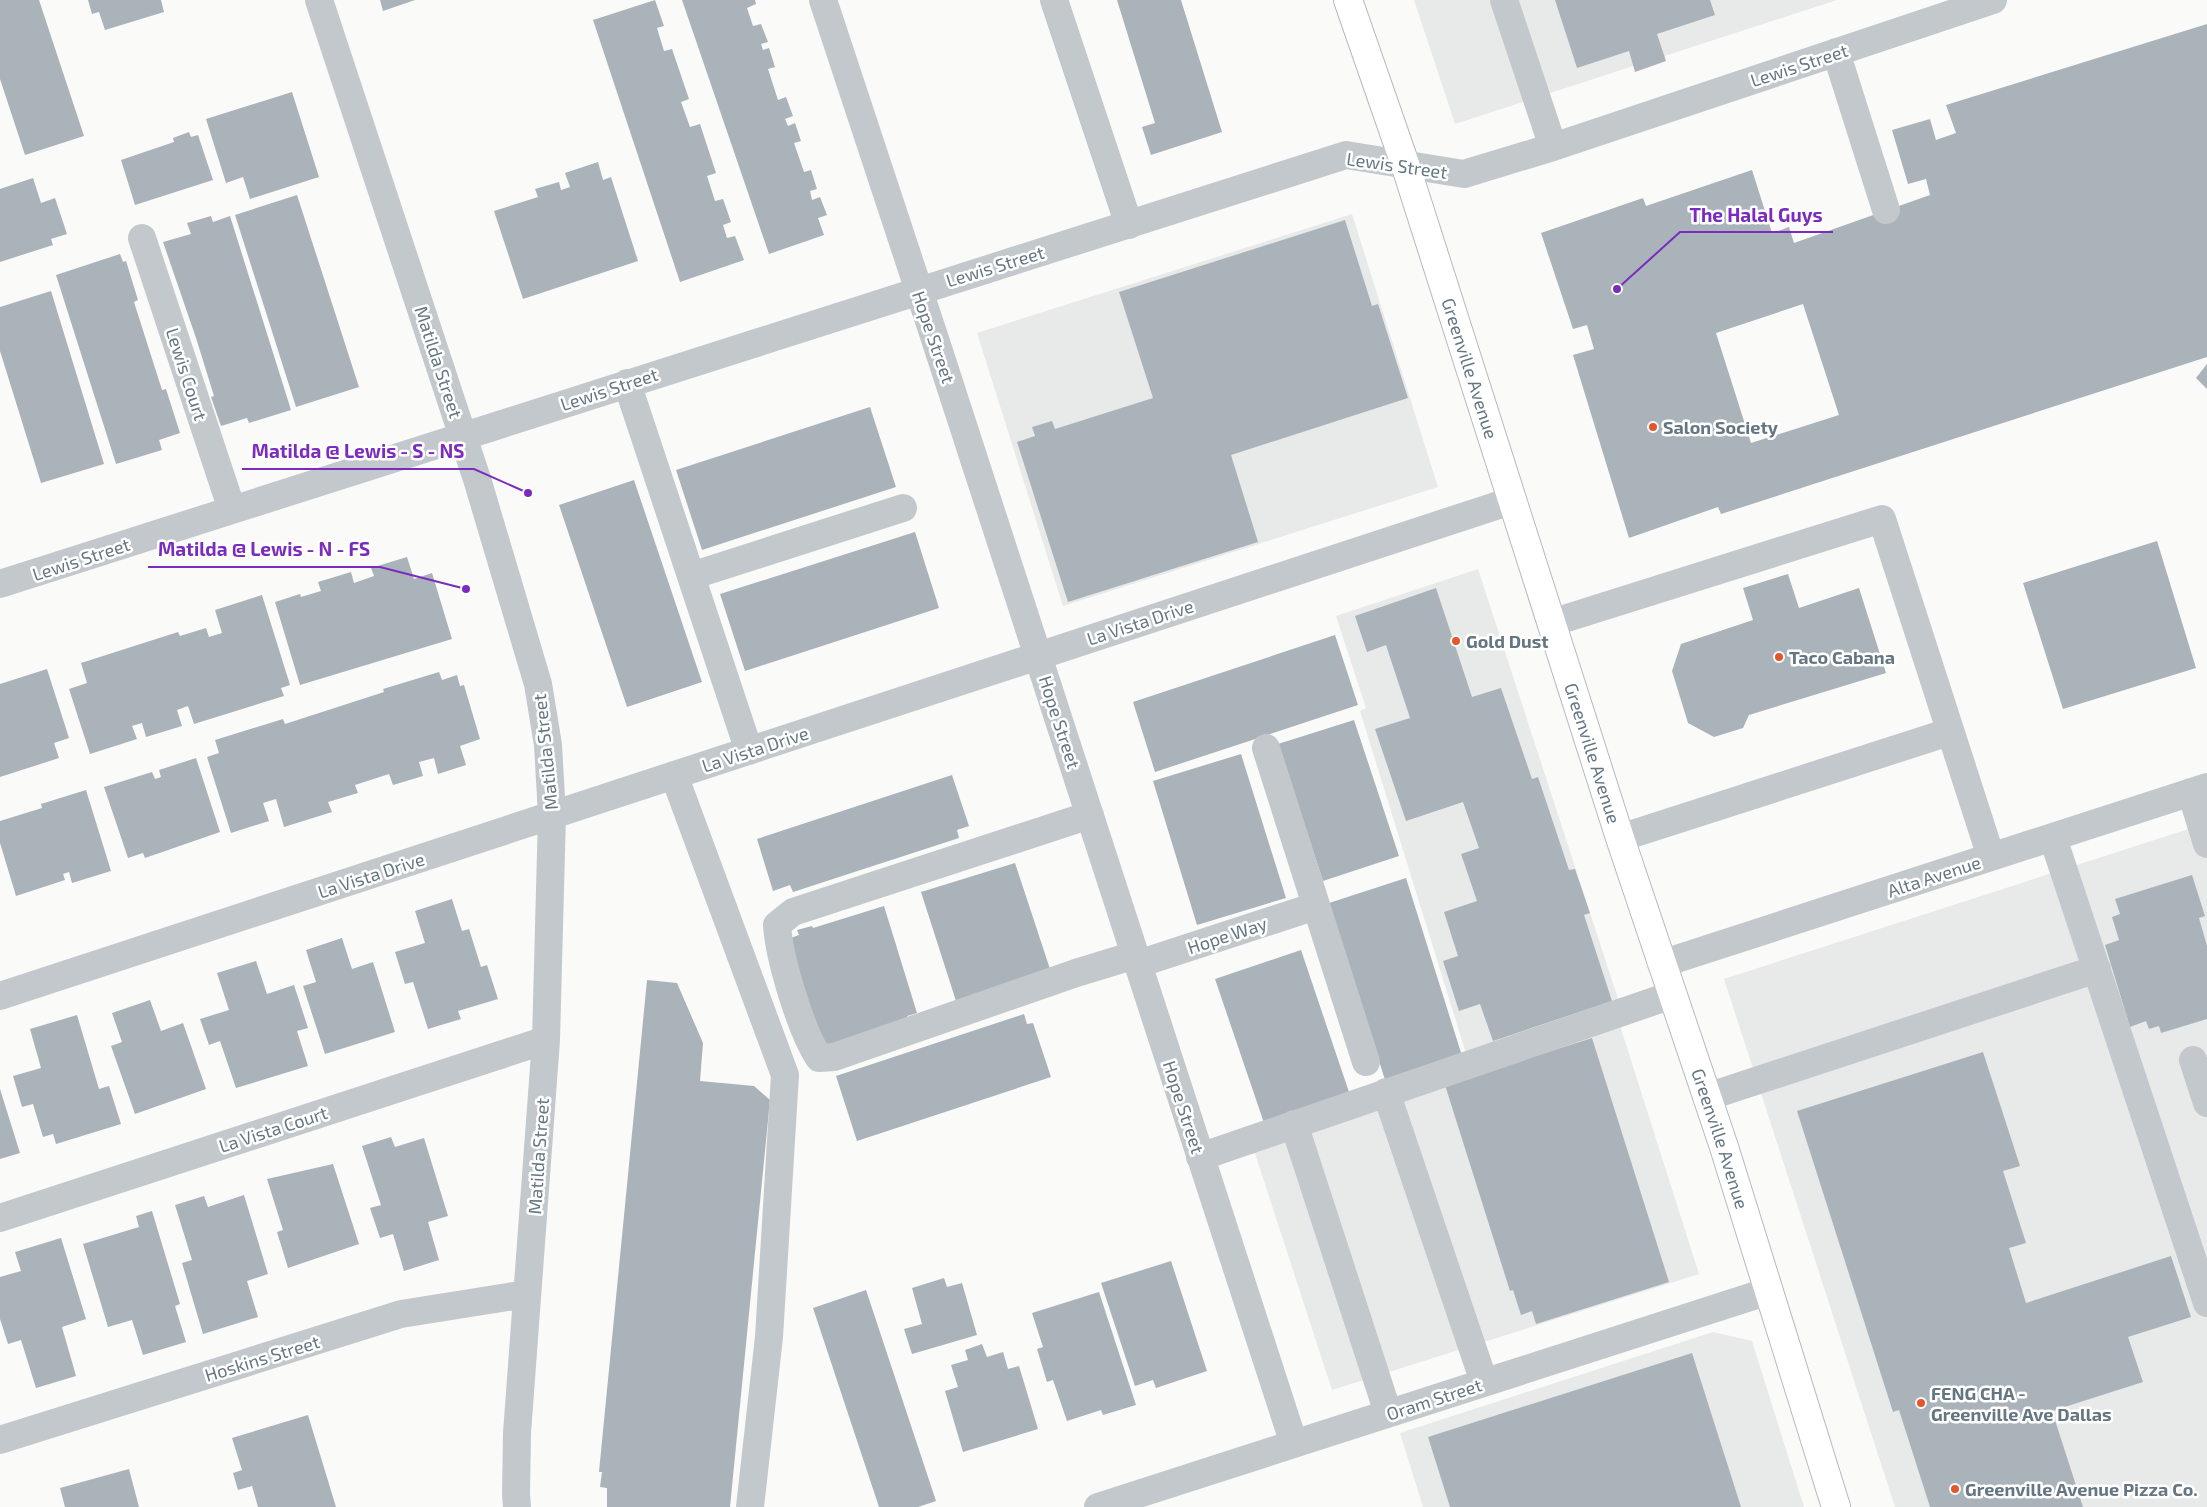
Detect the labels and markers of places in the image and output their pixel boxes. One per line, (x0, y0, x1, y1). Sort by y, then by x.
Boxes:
callout: The Halal Guys (1680, 198, 1833, 232)
place label: Salon Society (1663, 416, 1779, 438)
marker: Salon Society (1647, 421, 1659, 433)
callout: Matilda @ Lewis - S - NS (242, 435, 474, 469)
callout: Matilda @ Lewis - N - FS (148, 533, 380, 567)
place label: Gold Dust (1466, 630, 1549, 652)
marker: Gold Dust (1450, 635, 1462, 647)
place label: Taco Cabana (1789, 646, 1895, 668)
marker: Taco Cabana (1773, 651, 1785, 663)
place label: FENG CHA - Greenville Ave Dallas (1931, 1382, 2112, 1425)
marker: FENG CHA - Greenville Ave Dallas (1915, 1397, 1927, 1409)
place label: Greenville Avenue Pizza Co. (1965, 1478, 2198, 1500)
marker: Greenville Avenue Pizza Co. (1949, 1483, 1961, 1495)

